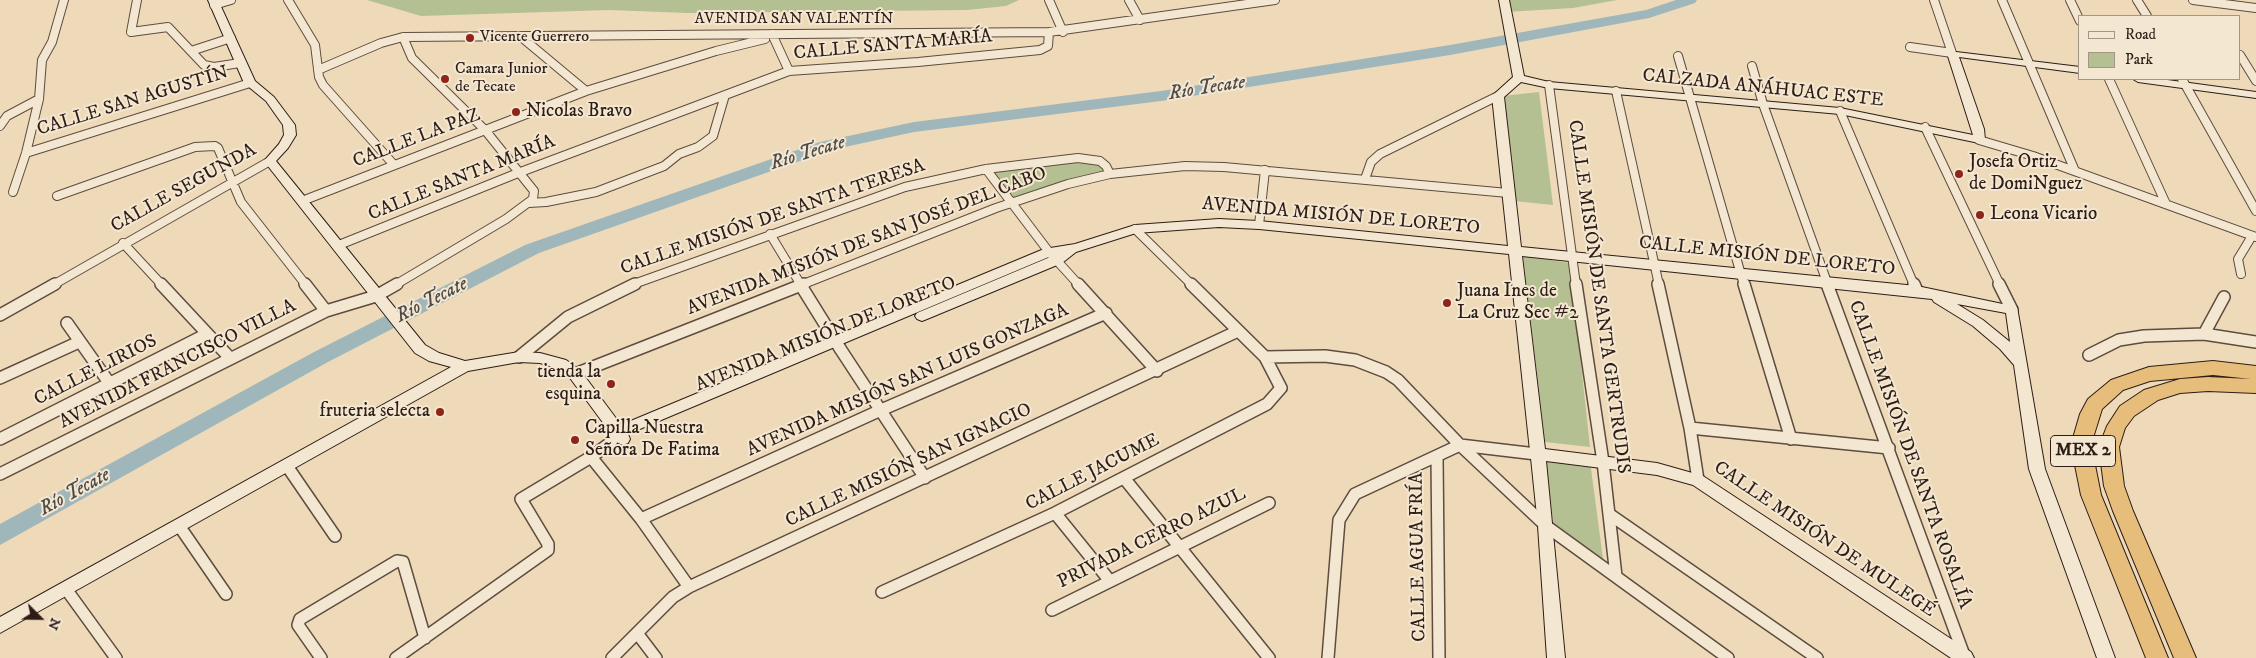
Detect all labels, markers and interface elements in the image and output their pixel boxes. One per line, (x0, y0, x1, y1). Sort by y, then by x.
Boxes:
street label: AVENIDA SAN VALENTÍN (695, 10, 893, 30)
legend (2078, 15, 2241, 80)
text: Road (2125, 25, 2156, 44)
street label: CALLE SANTA MARÍA (793, 26, 993, 66)
place label: Vicente Guerrero (480, 28, 589, 48)
marker: Vicente Guerrero (464, 32, 476, 44)
text: Park (2125, 50, 2153, 69)
place label: Camara Junior de Tecate (455, 60, 547, 98)
street label: CALLE SAN AGUSTÍN (34, 62, 232, 142)
street label: CALZADA ANÁHUAC ESTE (1641, 65, 1885, 113)
water label: Río Tecate (1167, 71, 1247, 107)
marker: Camara Junior de Tecate (439, 73, 451, 85)
place label: Nicolas Bravo (526, 101, 632, 123)
street label: CALLE LA PAZ (350, 104, 484, 174)
marker: Nicolas Bravo (510, 106, 522, 118)
street label: CALLE MISIÓN DE SANTA GERTRUDIS (1562, 119, 1634, 475)
street label: CALLE SANTA MARÍA (365, 131, 559, 227)
water label: Río Tecate (768, 131, 848, 177)
street label: CALLE SEGUNDA (107, 140, 261, 238)
place label: Josefa Ortiz de DomiNguez (1969, 152, 2083, 196)
street label: CALLE MISIÓN DE SANTA TERESA (618, 155, 928, 281)
street label: AVENIDA MISIÓN DE SAN JOSÉ DEL CABO (684, 163, 1050, 321)
marker: Josefa Ortiz de DomiNguez (1953, 168, 1965, 180)
street label: AVENIDA MISIÓN DE LORETO (1201, 194, 1481, 240)
place label: Leona Vicario (1990, 204, 2097, 226)
marker: Leona Vicario (1974, 209, 1986, 221)
street label: CALLE MISIÓN DE LORETO (1638, 232, 1896, 282)
street label: AVENIDA MISIÓN DE LORETO (693, 272, 959, 398)
water label: Río Tecate (392, 273, 472, 329)
place label: Juana Ines de La Cruz Sec #2 (1457, 281, 1579, 325)
street label: AVENIDA FRANCISCO VILLA (56, 295, 300, 435)
marker: Juana Ines de La Cruz Sec #2 (1441, 297, 1453, 309)
street label: CALLE MISIÓN DE SANTA ROSALÍA (1843, 298, 1975, 612)
street label: AVENIDA MISIÓN SAN LUIS GONZAGA (744, 299, 1072, 463)
street label: CALLE LIRIOS (31, 330, 161, 412)
place label: tienda la esquina (537, 362, 601, 406)
marker: tienda la esquina (605, 378, 617, 390)
street label: CALLE MISIÓN SAN IGNACIO (782, 399, 1036, 533)
place label: fruteria selecta (320, 401, 430, 423)
marker: fruteria selecta (434, 406, 446, 418)
place label: Capilla Nuestra Señora De Fatima (585, 418, 720, 462)
street label: CALLE JACUME (1022, 429, 1164, 517)
marker: Capilla Nuestra Señora De Fatima (569, 434, 581, 446)
road number: MEX 2 (2050, 436, 2116, 466)
street label: CALLE MISIÓN DE MULEGÉ (1709, 457, 1939, 623)
water label: Río Tecate (35, 464, 115, 522)
street label: CALLE AGUA FRÍA (1406, 472, 1432, 642)
street label: PRIVADA CERRO AZUL (1054, 484, 1250, 594)
north arrow (15, 593, 65, 643)
text: N (43, 615, 64, 633)

